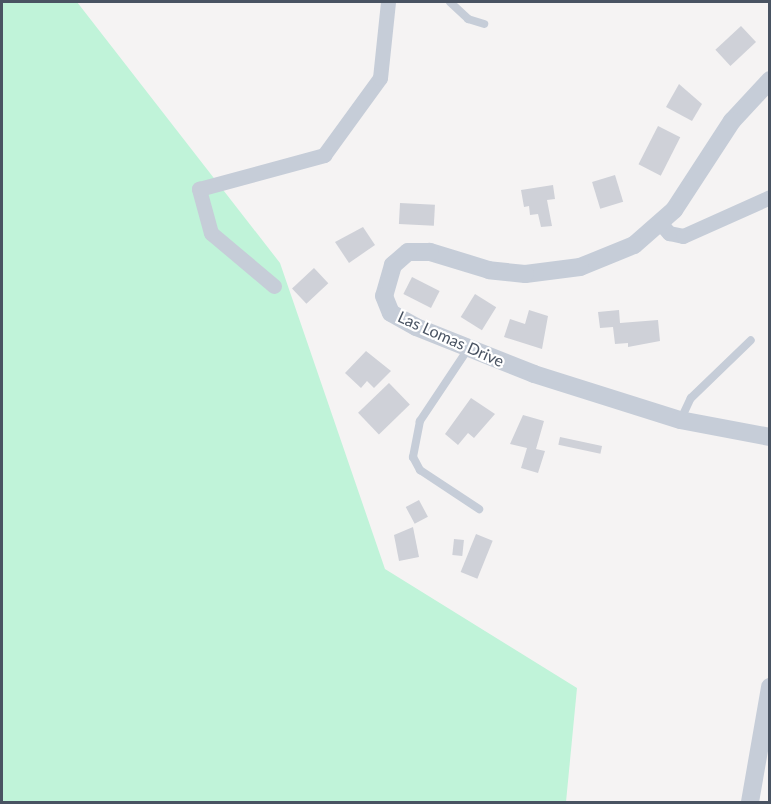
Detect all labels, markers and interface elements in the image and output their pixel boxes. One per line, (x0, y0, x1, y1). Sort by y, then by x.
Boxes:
street label: Las Lomas Drive (395, 307, 507, 371)

